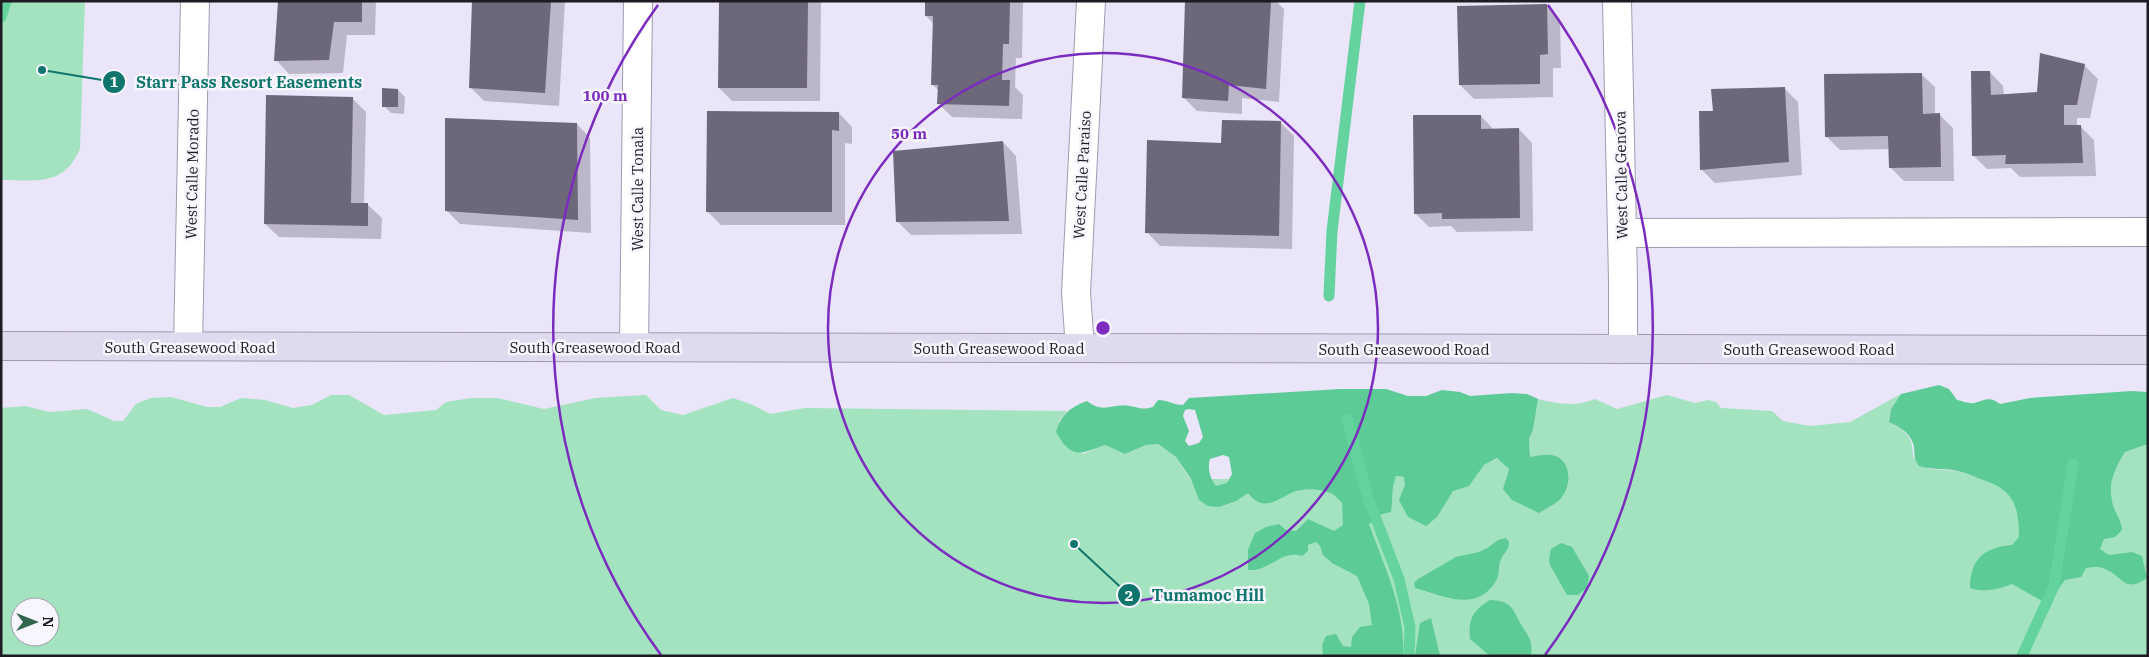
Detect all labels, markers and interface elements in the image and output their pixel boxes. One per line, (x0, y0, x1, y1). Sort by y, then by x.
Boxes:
callout: Starr Pass Resort Easements (101, 67, 372, 98)
text: 1 (109, 72, 119, 91)
text: Starr Pass Resort Easements (136, 72, 362, 92)
text: 100 m (582, 86, 628, 105)
street label: West Calle Morado (181, 109, 203, 239)
street label: West Calle Paraiso (1069, 110, 1095, 240)
street label: West Calle Genova (1610, 110, 1632, 240)
text: 50 m (891, 124, 927, 143)
street label: West Calle Tonala (628, 127, 647, 251)
centre of rings (1094, 319, 1112, 337)
street label: South Greasewood Road (104, 338, 276, 357)
street label: South Greasewood Road (509, 338, 681, 357)
street label: South Greasewood Road (913, 339, 1085, 358)
street label: South Greasewood Road (1318, 340, 1490, 359)
street label: South Greasewood Road (1723, 340, 1895, 359)
callout: Tumamoc Hill (1117, 580, 1274, 611)
text: Tumamoc Hill (1152, 585, 1264, 605)
text: 2 (1124, 586, 1134, 605)
north arrow (10, 597, 60, 647)
text: N (39, 616, 57, 628)

